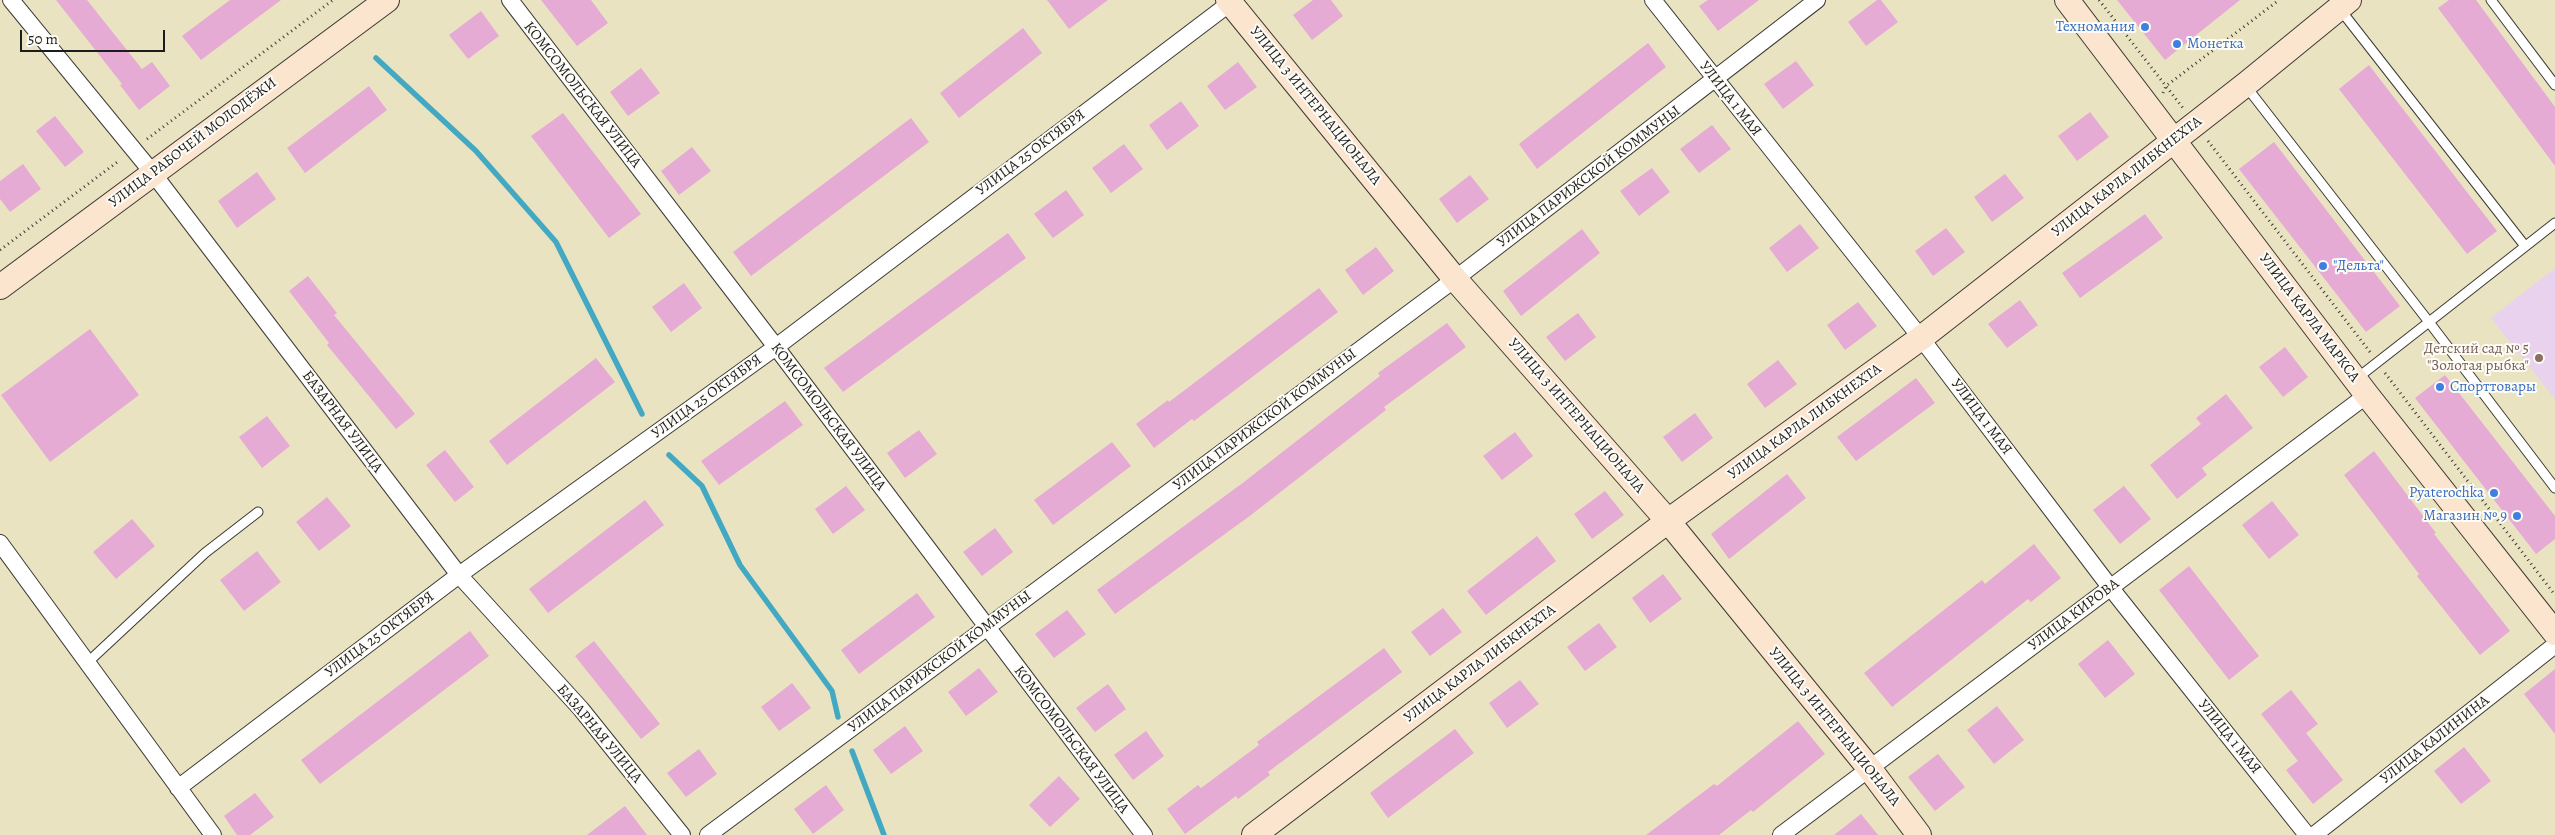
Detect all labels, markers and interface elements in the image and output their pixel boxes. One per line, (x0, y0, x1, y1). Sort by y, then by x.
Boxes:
street label: КОМСОМОЛЬСКАЯ УЛИЦА (519, 18, 645, 172)
place label: Техномания (2056, 18, 2135, 36)
scale bar (22, 20, 168, 52)
marker: Техномания (2139, 21, 2151, 33)
street label: УЛИЦА 3 ИНТЕРНАЦИОНАЛА (1245, 23, 1385, 189)
text: 50 m (28, 29, 58, 49)
place label: Монетка (2187, 35, 2244, 53)
marker: Монетка (2171, 38, 2183, 50)
street label: УЛИЦА 1 МАЯ (1695, 58, 1765, 140)
street label: УЛИЦА РАБОЧЕЙ МОЛОДЁЖИ (106, 74, 280, 212)
street label: УЛИЦА ПАРИЖСКОЙ КОММУНЫ (1494, 102, 1684, 252)
street label: УЛИЦА 25 ОКТЯБРЯ (973, 106, 1089, 200)
street label: УЛИЦА КАРЛА ЛИБКНЕХТА (2048, 113, 2206, 241)
street label: УЛИЦА КАРЛА МАРКСА (2255, 250, 2363, 386)
place label: "Дельта" (2333, 257, 2384, 275)
marker: "Дельта" (2317, 260, 2329, 272)
street label: УЛИЦА 3 ИНТЕРНАЦИОНАЛА (1504, 335, 1648, 497)
street label: КОМСОМОЛЬСКАЯ УЛИЦА (766, 339, 890, 495)
place label: Детский сад № 5 "Золотая рыбка" (2424, 340, 2529, 375)
street label: УЛИЦА ПАРИЖСКОЙ КОММУНЫ (1170, 345, 1360, 495)
street label: УЛИЦА 25 ОКТЯБРЯ (648, 351, 766, 443)
marker: Детский сад № 5 "Золотая рыбка" (2533, 352, 2545, 364)
street label: УЛИЦА КАРЛА ЛИБКНЕХТА (1725, 360, 1885, 484)
street label: БАЗАРНАЯ УЛИЦА (298, 367, 386, 477)
street label: УЛИЦА 1 МАЯ (1947, 376, 2015, 458)
place label: Спорттовары (2450, 378, 2536, 396)
marker: Спорттовары (2434, 381, 2446, 393)
place label: Pyaterochka (2409, 484, 2484, 502)
marker: Pyaterochka (2488, 487, 2500, 499)
place label: Магазин № 9 (2423, 507, 2507, 525)
marker: Магазин № 9 (2511, 510, 2523, 522)
street label: УЛИЦА КИРОВА (2025, 575, 2123, 655)
street label: УЛИЦА ПАРИЖСКОЙ КОММУНЫ (845, 587, 1035, 737)
street label: УЛИЦА 25 ОКТЯБРЯ (322, 588, 438, 682)
street label: УЛИЦА КАРЛА ЛИБКНЕХТА (1401, 601, 1559, 727)
street label: УЛИЦА 3 ИНТЕРНАЦИОНАЛА (1764, 644, 1904, 810)
street label: КОМСОМОЛЬСКАЯ УЛИЦА (1009, 662, 1133, 818)
street label: БАЗАРНАЯ УЛИЦА (552, 681, 646, 787)
street label: УЛИЦА КАЛИНИНА (2377, 692, 2493, 788)
street label: УЛИЦА 1 МАЯ (2194, 696, 2264, 778)

